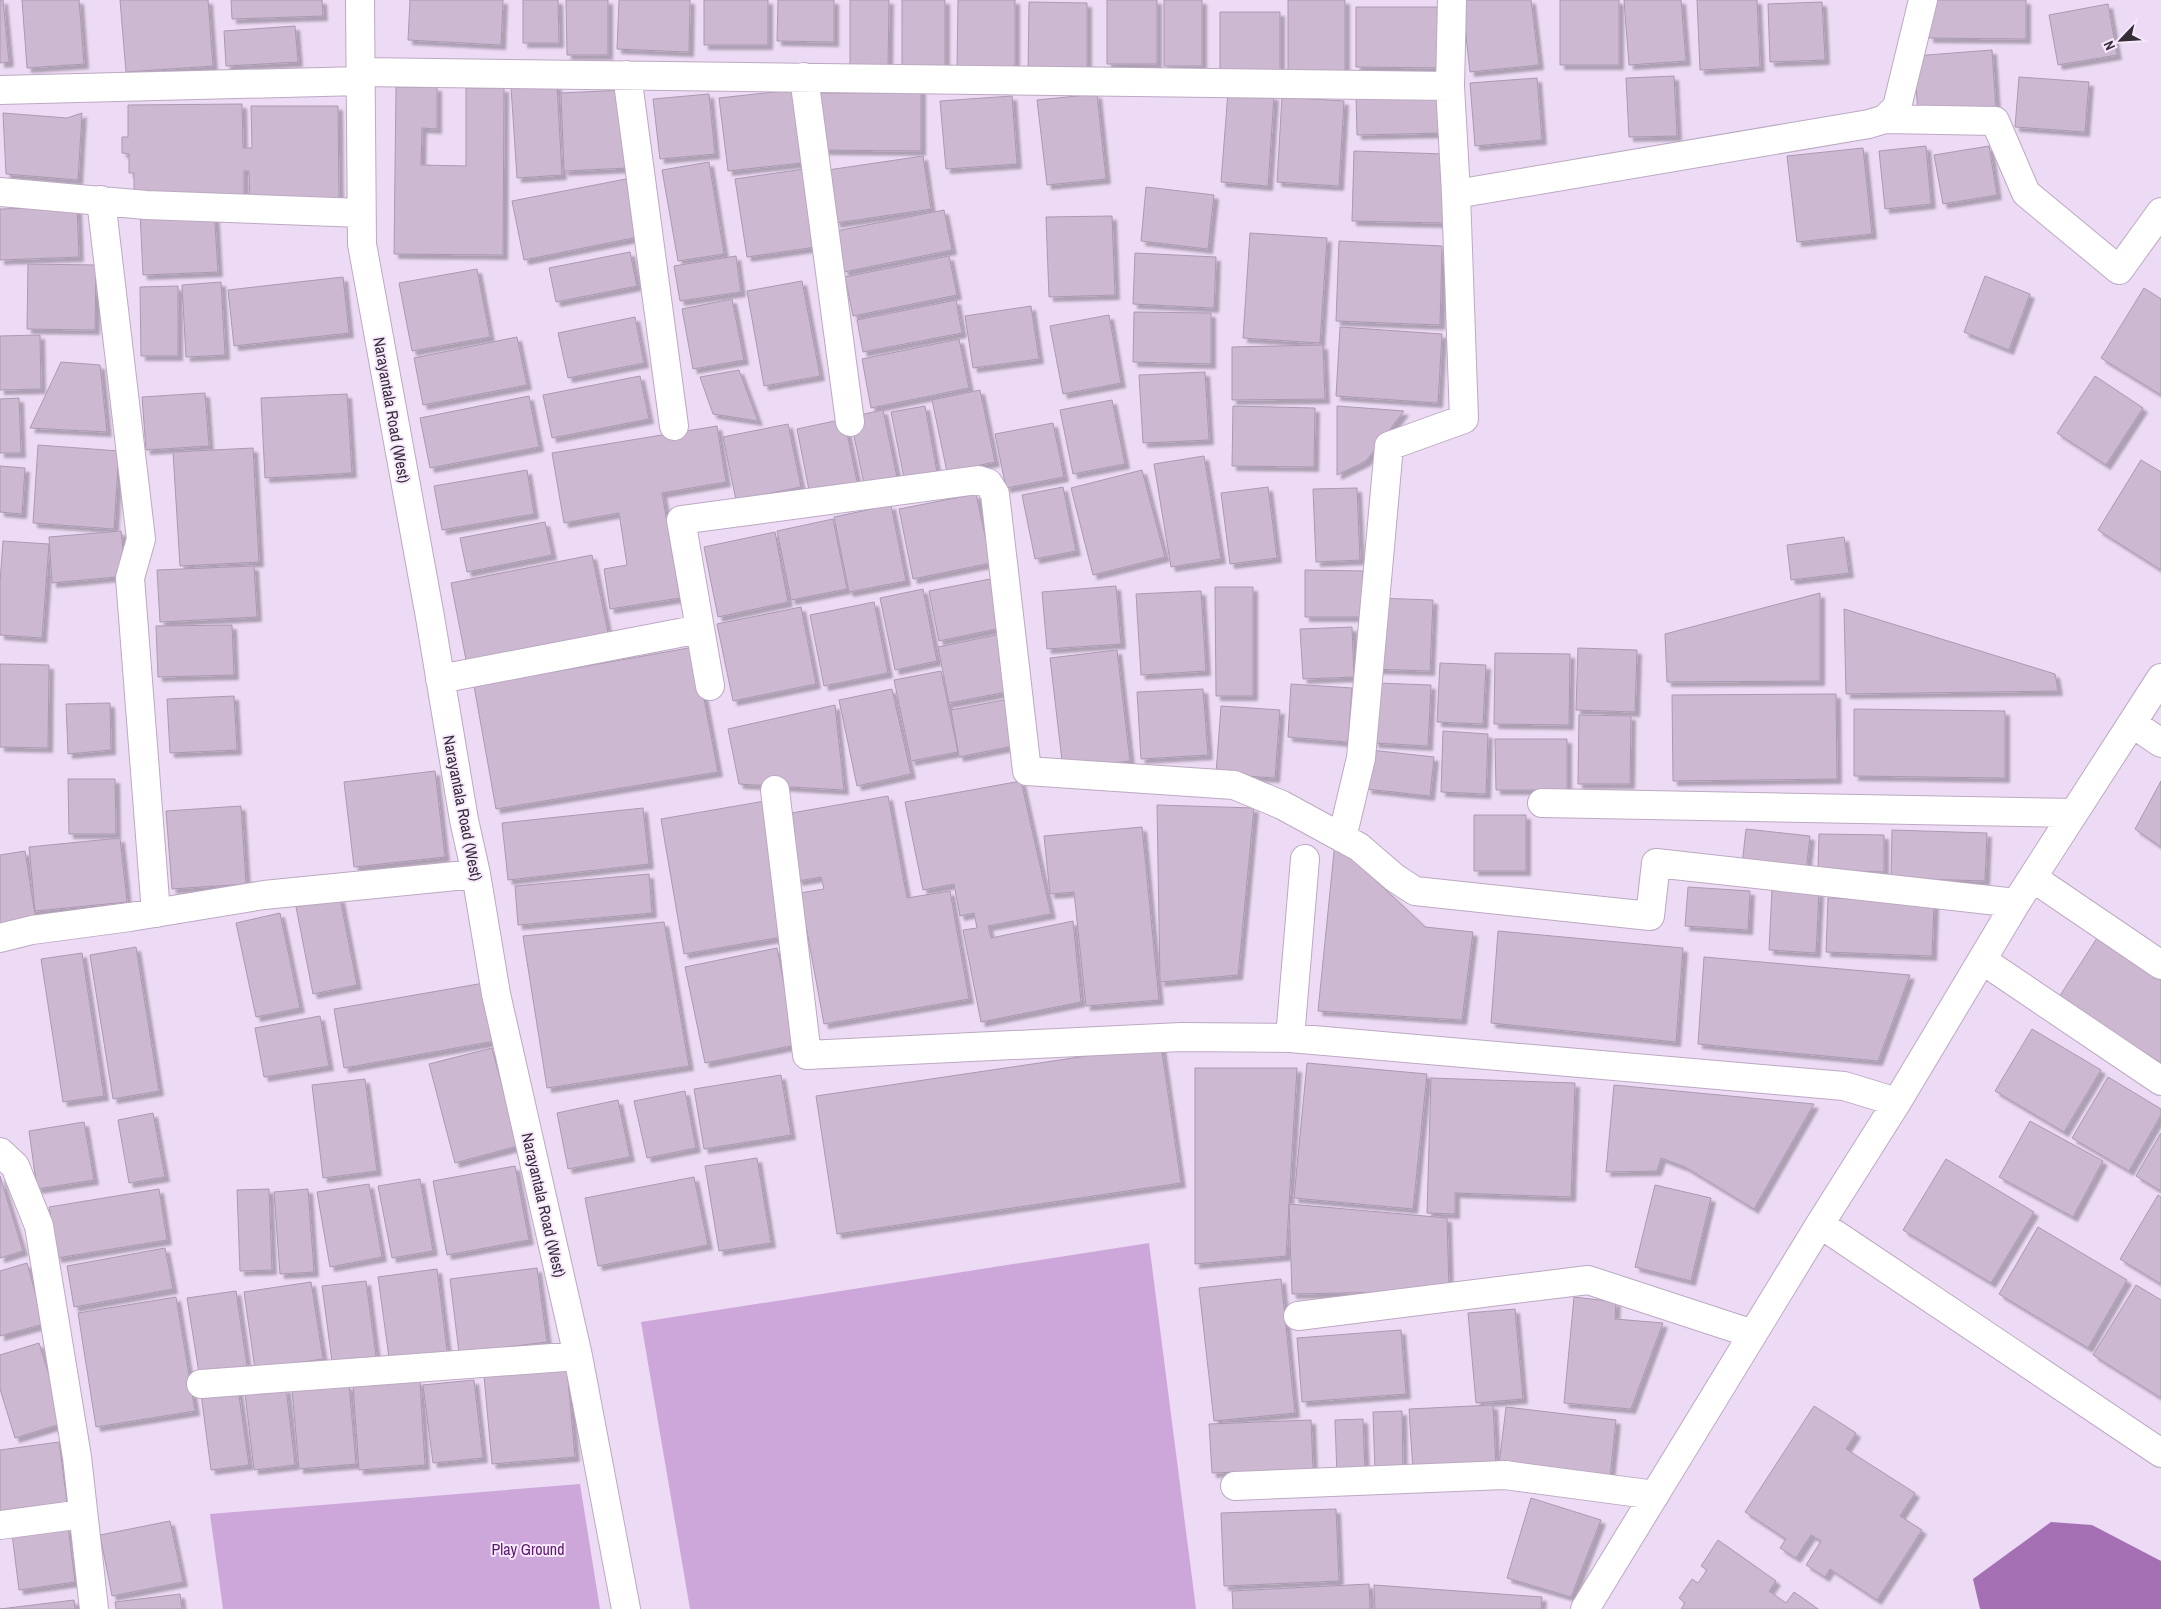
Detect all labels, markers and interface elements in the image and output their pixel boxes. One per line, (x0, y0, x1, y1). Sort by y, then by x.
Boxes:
north arrow (2096, 15, 2146, 65)
text: N (2099, 38, 2119, 53)
street label: Narayantala Road (West) (368, 335, 416, 485)
street label: Narayantala Road (West) (438, 733, 488, 883)
street label: Narayantala Road (West) (517, 1131, 571, 1279)
park label: Play Ground (492, 1538, 564, 1560)

